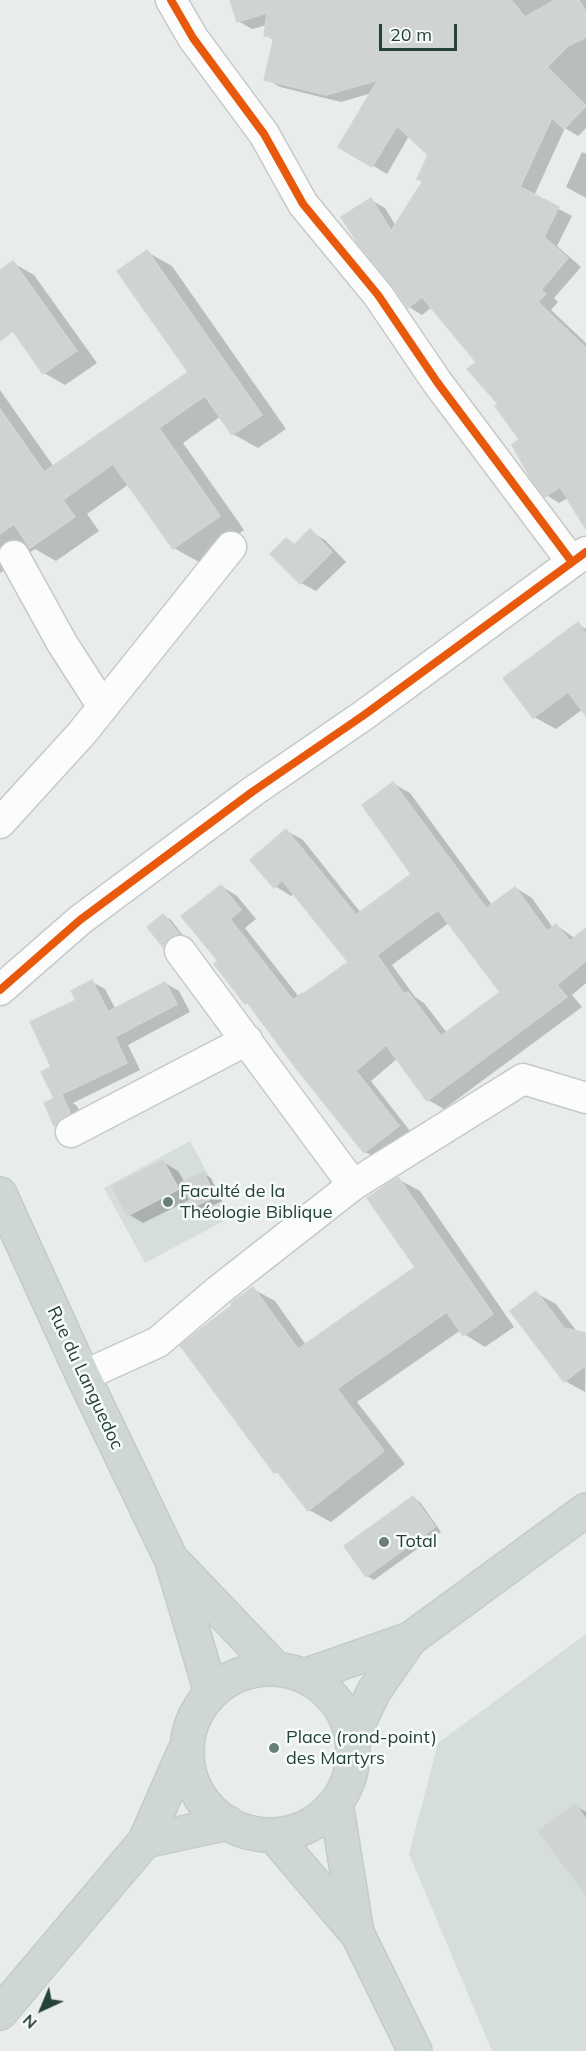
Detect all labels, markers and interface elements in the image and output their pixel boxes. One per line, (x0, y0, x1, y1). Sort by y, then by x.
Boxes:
scale bar (382, 12, 460, 50)
text: 20 m (390, 23, 432, 46)
place label: Faculté de la Théologie Biblique (180, 1181, 333, 1224)
marker: Faculté de la Théologie Biblique (161, 1195, 175, 1209)
street label: Rue du Languedoc (42, 1303, 128, 1453)
place label: Total (396, 1531, 437, 1553)
marker: Total (377, 1535, 391, 1549)
place label: Place (rond-point) des Martyrs (286, 1727, 437, 1770)
marker: Place (rond-point) des Martyrs (267, 1741, 281, 1755)
north arrow (12, 1979, 72, 2039)
text: N (18, 2011, 41, 2033)

